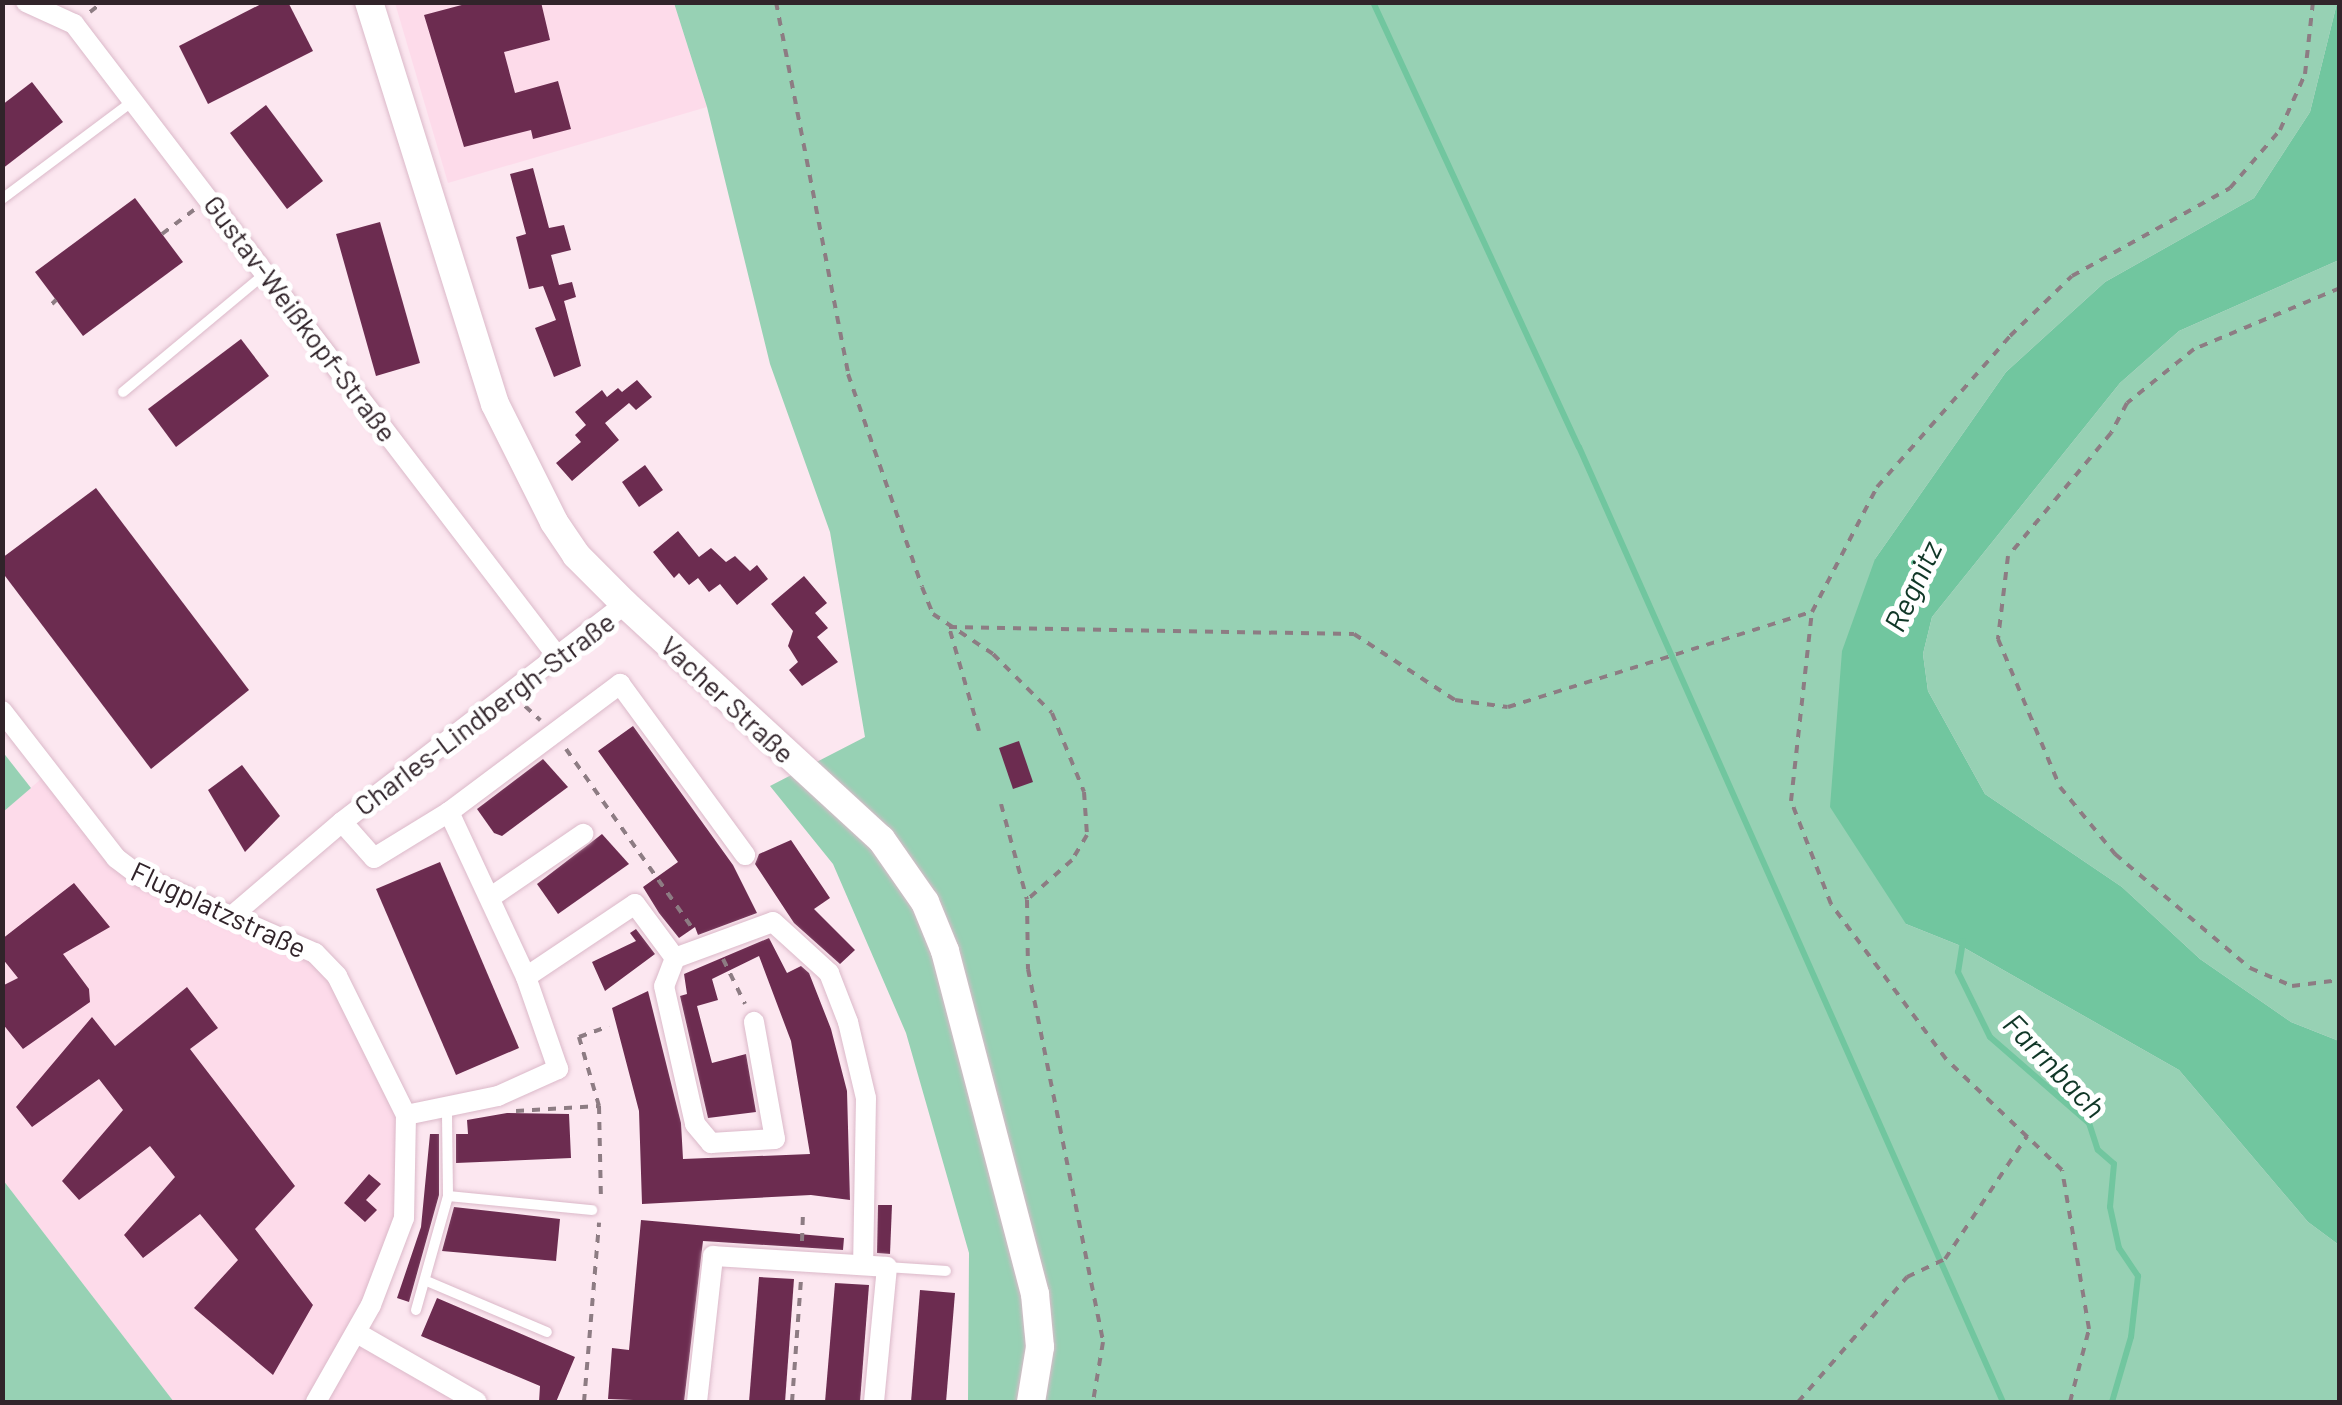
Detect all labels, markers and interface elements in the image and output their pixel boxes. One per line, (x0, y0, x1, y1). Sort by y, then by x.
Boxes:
street label: Gustav-Weißkopf-Straße (197, 188, 405, 448)
water label: Regnitz (1876, 535, 1948, 637)
street label: Charles-Lindbergh-Straße (347, 604, 621, 822)
street label: Vacher Straße (654, 628, 802, 770)
street label: Flugplatzstraße (126, 854, 312, 964)
water label: Farrnbach (1996, 1005, 2114, 1125)

